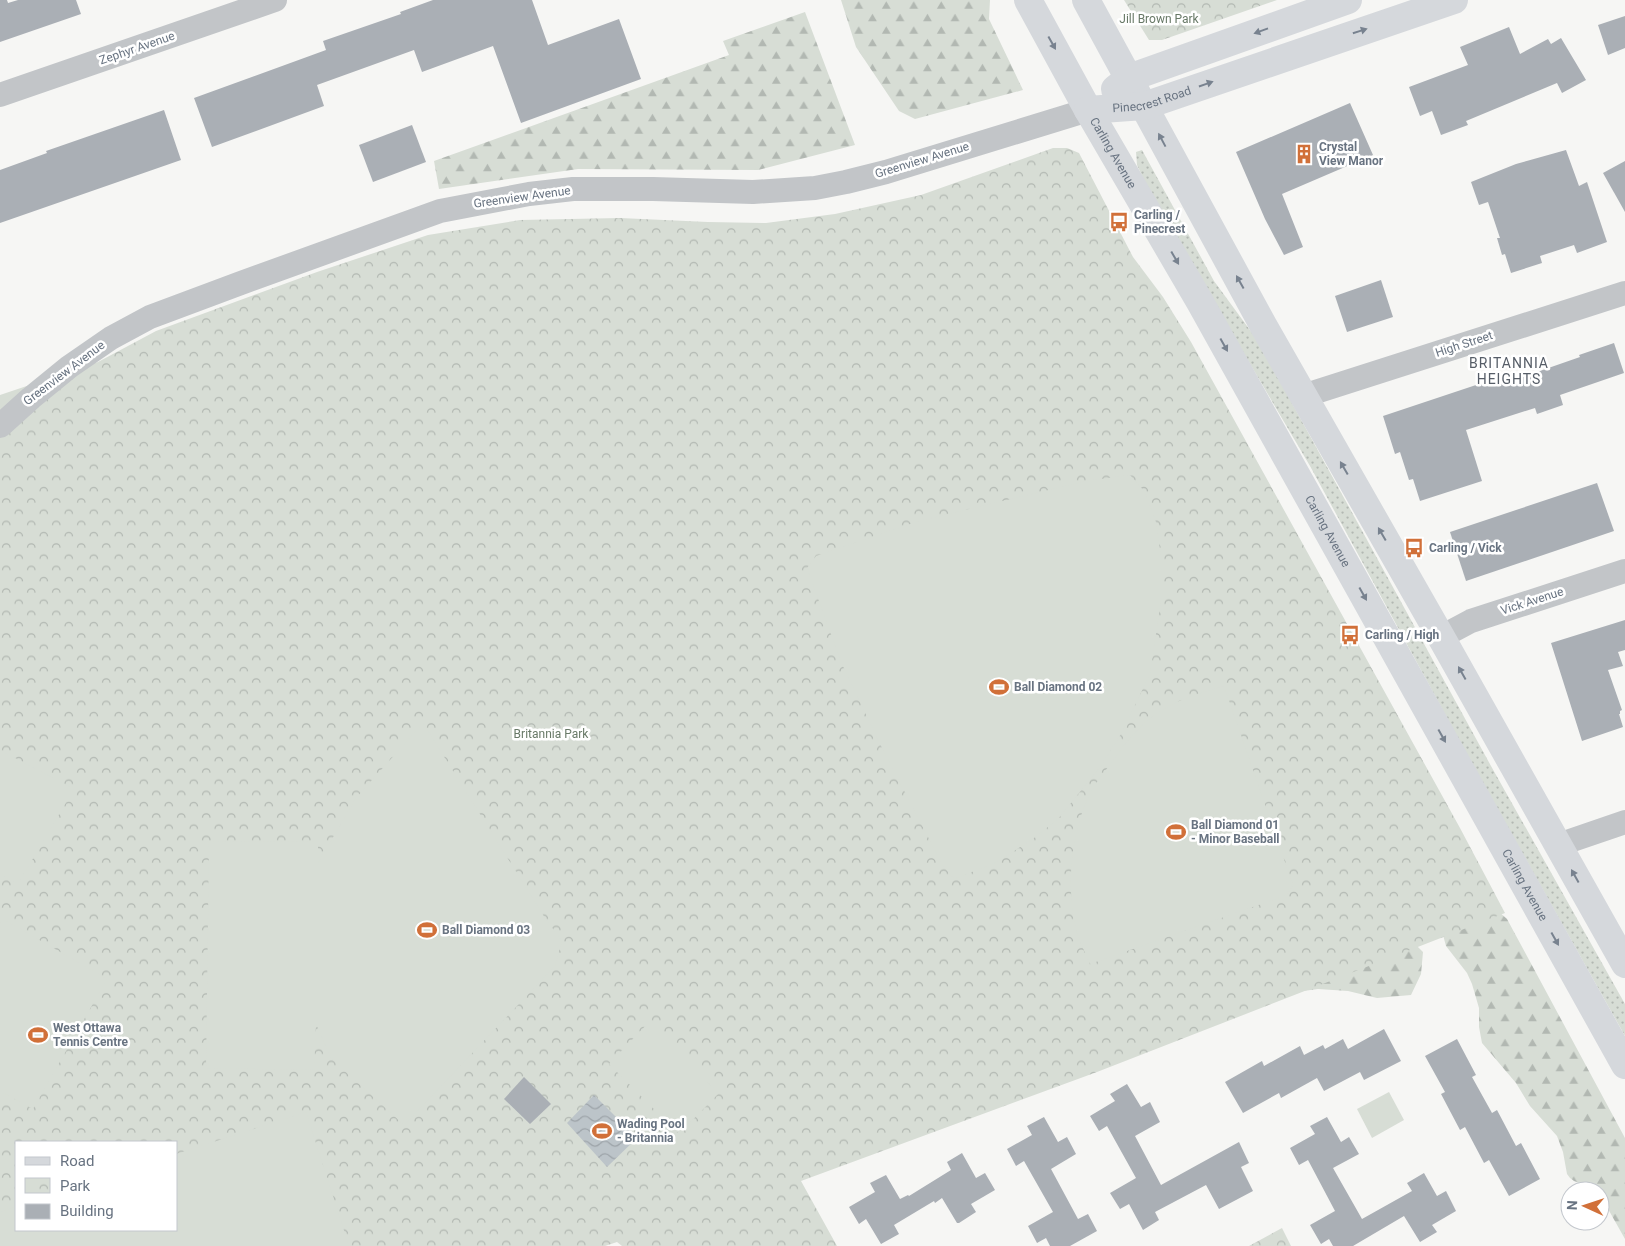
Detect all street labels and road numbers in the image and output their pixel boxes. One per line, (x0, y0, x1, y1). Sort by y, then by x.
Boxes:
street label: Zephyr Avenue (97, 29, 177, 67)
street label: Pinecrest Road (1112, 83, 1193, 115)
street label: Carling Avenue (1087, 115, 1139, 191)
street label: Greenview Avenue (873, 139, 971, 181)
street label: Greenview Avenue (473, 183, 571, 211)
street label: High Street (1434, 328, 1495, 360)
street label: Greenview Avenue (21, 338, 107, 408)
street label: Carling Avenue (1302, 493, 1353, 570)
street label: Vick Avenue (1499, 584, 1565, 618)
street label: Carling Avenue (1499, 847, 1550, 923)

